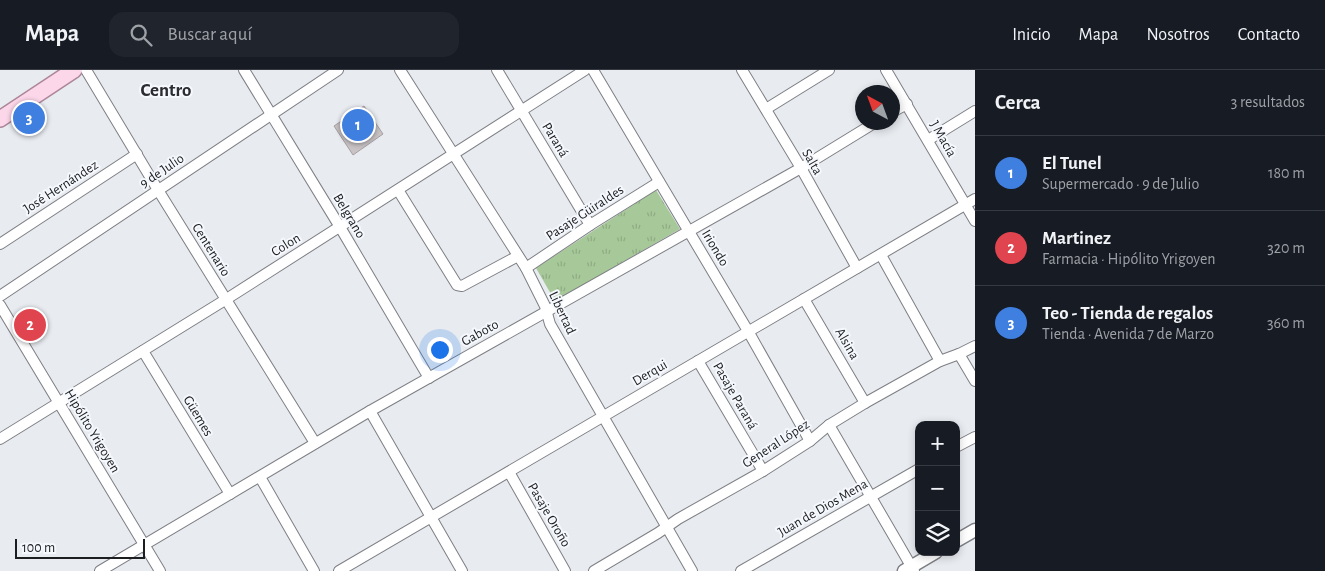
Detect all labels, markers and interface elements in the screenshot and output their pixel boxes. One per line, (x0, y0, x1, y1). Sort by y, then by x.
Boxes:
search box (109, 12, 459, 57)
icon: search (127, 21, 155, 49)
text: Mapa (25, 22, 79, 46)
text: Buscar aquí (167, 25, 252, 44)
text: Inicio (1012, 26, 1051, 44)
text: Mapa (1079, 26, 1118, 44)
text: Nosotros (1146, 26, 1210, 44)
text: Contacto (1238, 26, 1300, 44)
district label: Centro (141, 81, 191, 100)
north arrow (855, 85, 900, 130)
text: Cerca (995, 92, 1041, 113)
text: 3 resultados (1231, 94, 1305, 110)
pin: 3 (13, 99, 45, 137)
pin: 1 (342, 106, 374, 144)
street label: J Macía (927, 118, 959, 160)
street label: Paraná (539, 120, 571, 160)
street label: Salta (799, 147, 825, 178)
street label: 9 de Julio (137, 151, 187, 191)
text: El Tunel (1042, 154, 1102, 173)
street label: José Hernández (21, 158, 101, 216)
text: 1 (1008, 165, 1014, 181)
text: 180 m (1268, 165, 1305, 181)
text: Supermercado · 9 de Julio (1042, 176, 1199, 192)
street label: Pasaje Güiraldes (544, 183, 626, 243)
street label: Belgrano (330, 191, 368, 241)
street label: Centenario (189, 221, 233, 279)
street label: Iriondo (699, 227, 731, 269)
text: Martinez (1042, 229, 1111, 248)
street label: Colon (269, 231, 303, 259)
text: 2 (1007, 240, 1015, 256)
text: 320 m (1267, 240, 1305, 256)
text: Farmacia · Hipólito Yrigoyen (1042, 251, 1216, 267)
street label: Libertad (546, 289, 578, 337)
text: Teo - Tienda de regalos (1042, 304, 1213, 323)
pin: 2 (14, 306, 46, 344)
text: 3 (1008, 315, 1014, 331)
text: 360 m (1267, 315, 1305, 331)
street label: Gaboto (459, 317, 501, 349)
street label: Alsina (832, 326, 862, 363)
text: Tienda · Avenida 7 de Marzo (1042, 326, 1214, 342)
your location (427, 337, 453, 363)
street label: Derqui (630, 358, 670, 388)
street label: Pasaje Paraná (710, 360, 760, 433)
street label: Hipólito Yrigoyen (62, 387, 122, 475)
street label: Güemes (181, 393, 215, 439)
street label: General López (740, 417, 812, 471)
map controls (915, 421, 960, 556)
button: + (915, 421, 960, 466)
button: − (915, 466, 960, 511)
street label: Juan de Dios Mena (776, 476, 871, 539)
street label: Pasaje Oroño (525, 480, 573, 550)
button: layers (915, 511, 960, 556)
scale bar (15, 536, 145, 559)
text: 100 m (22, 541, 55, 555)

